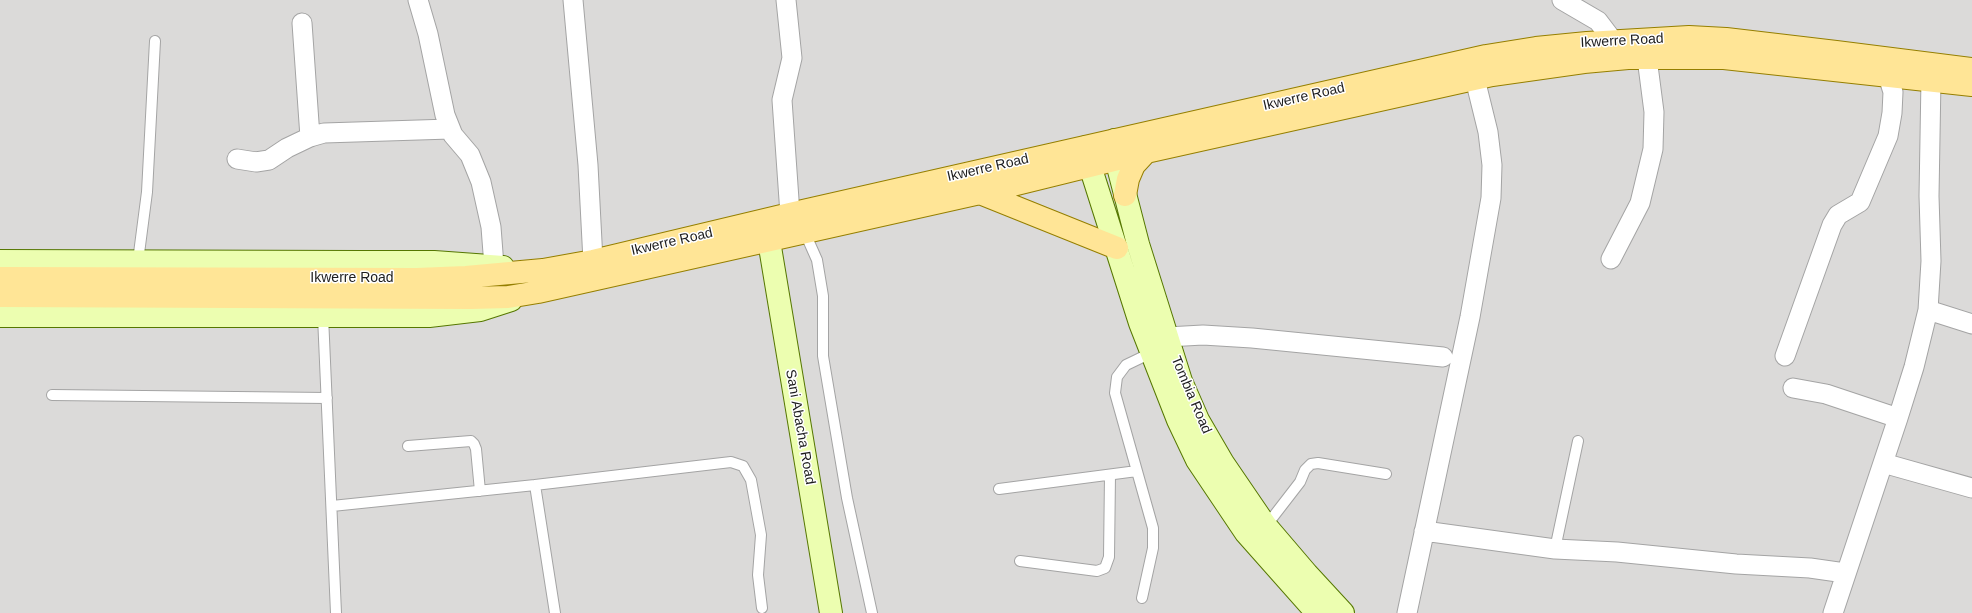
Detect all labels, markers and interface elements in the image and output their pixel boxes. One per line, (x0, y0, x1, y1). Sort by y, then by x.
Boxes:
street label: Ikwerre Road (1580, 30, 1664, 52)
street label: Ikwerre Road (1262, 79, 1346, 115)
street label: Ikwerre Road (946, 150, 1030, 186)
street label: Ikwerre Road (630, 224, 714, 260)
street label: Ikwerre Road (310, 270, 394, 286)
street label: Tombia Road (1167, 354, 1215, 436)
street label: Sani Abacha Road (782, 368, 818, 486)

